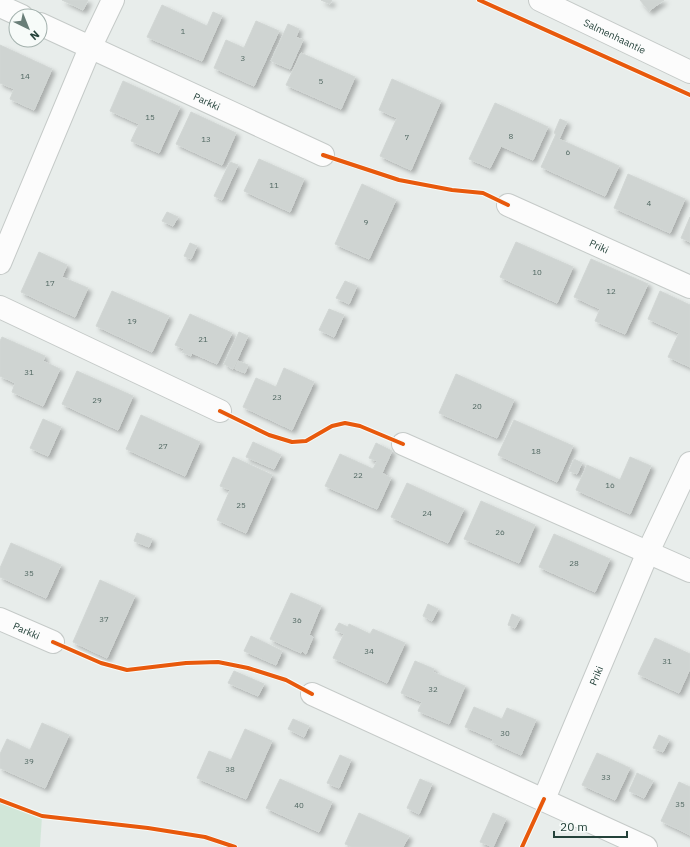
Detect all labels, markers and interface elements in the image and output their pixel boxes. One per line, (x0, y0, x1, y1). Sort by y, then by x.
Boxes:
north arrow (8, 8, 48, 48)
street label: Salmenhaantie (581, 16, 648, 57)
house number: 1 (181, 26, 186, 36)
text: N (27, 27, 43, 43)
house number: 3 (241, 53, 246, 63)
house number: 14 (20, 71, 30, 81)
house number: 5 (319, 76, 324, 86)
street label: Parkki (191, 90, 222, 114)
house number: 15 (145, 112, 155, 122)
house number: 8 (509, 131, 514, 141)
house number: 7 (405, 132, 410, 142)
house number: 13 (201, 134, 211, 144)
house number: 6 (566, 147, 571, 157)
house number: 11 (269, 180, 279, 190)
house number: 4 (647, 198, 652, 208)
house number: 9 (364, 217, 369, 227)
street label: Priki (587, 237, 611, 257)
house number: 10 (532, 267, 542, 277)
house number: 17 (45, 278, 55, 288)
house number: 12 (606, 286, 616, 296)
house number: 19 (127, 316, 137, 326)
house number: 21 (198, 334, 208, 344)
house number: 31 (24, 367, 34, 377)
house number: 23 (272, 392, 282, 402)
house number: 29 (92, 395, 102, 405)
house number: 20 (472, 401, 482, 411)
house number: 27 (158, 441, 168, 451)
house number: 18 (531, 446, 541, 456)
house number: 22 (353, 470, 363, 480)
house number: 16 (605, 480, 615, 490)
house number: 25 (236, 500, 246, 510)
house number: 24 (422, 508, 432, 518)
house number: 26 (495, 527, 505, 537)
house number: 28 (569, 558, 579, 568)
house number: 35 (24, 568, 34, 578)
house number: 37 (99, 614, 109, 624)
house number: 36 (292, 615, 302, 625)
street label: Parkki (11, 619, 42, 643)
house number: 34 (364, 646, 374, 656)
house number: 31 (662, 656, 672, 666)
street label: Priki (587, 664, 606, 687)
house number: 32 (428, 684, 438, 694)
house number: 30 (500, 728, 510, 738)
house number: 39 (24, 756, 34, 766)
house number: 38 (225, 764, 235, 774)
house number: 33 (601, 772, 611, 782)
house number: 35 (675, 799, 685, 809)
house number: 40 (294, 800, 304, 810)
scale bar (554, 813, 627, 839)
text: 20 m (560, 819, 588, 834)

